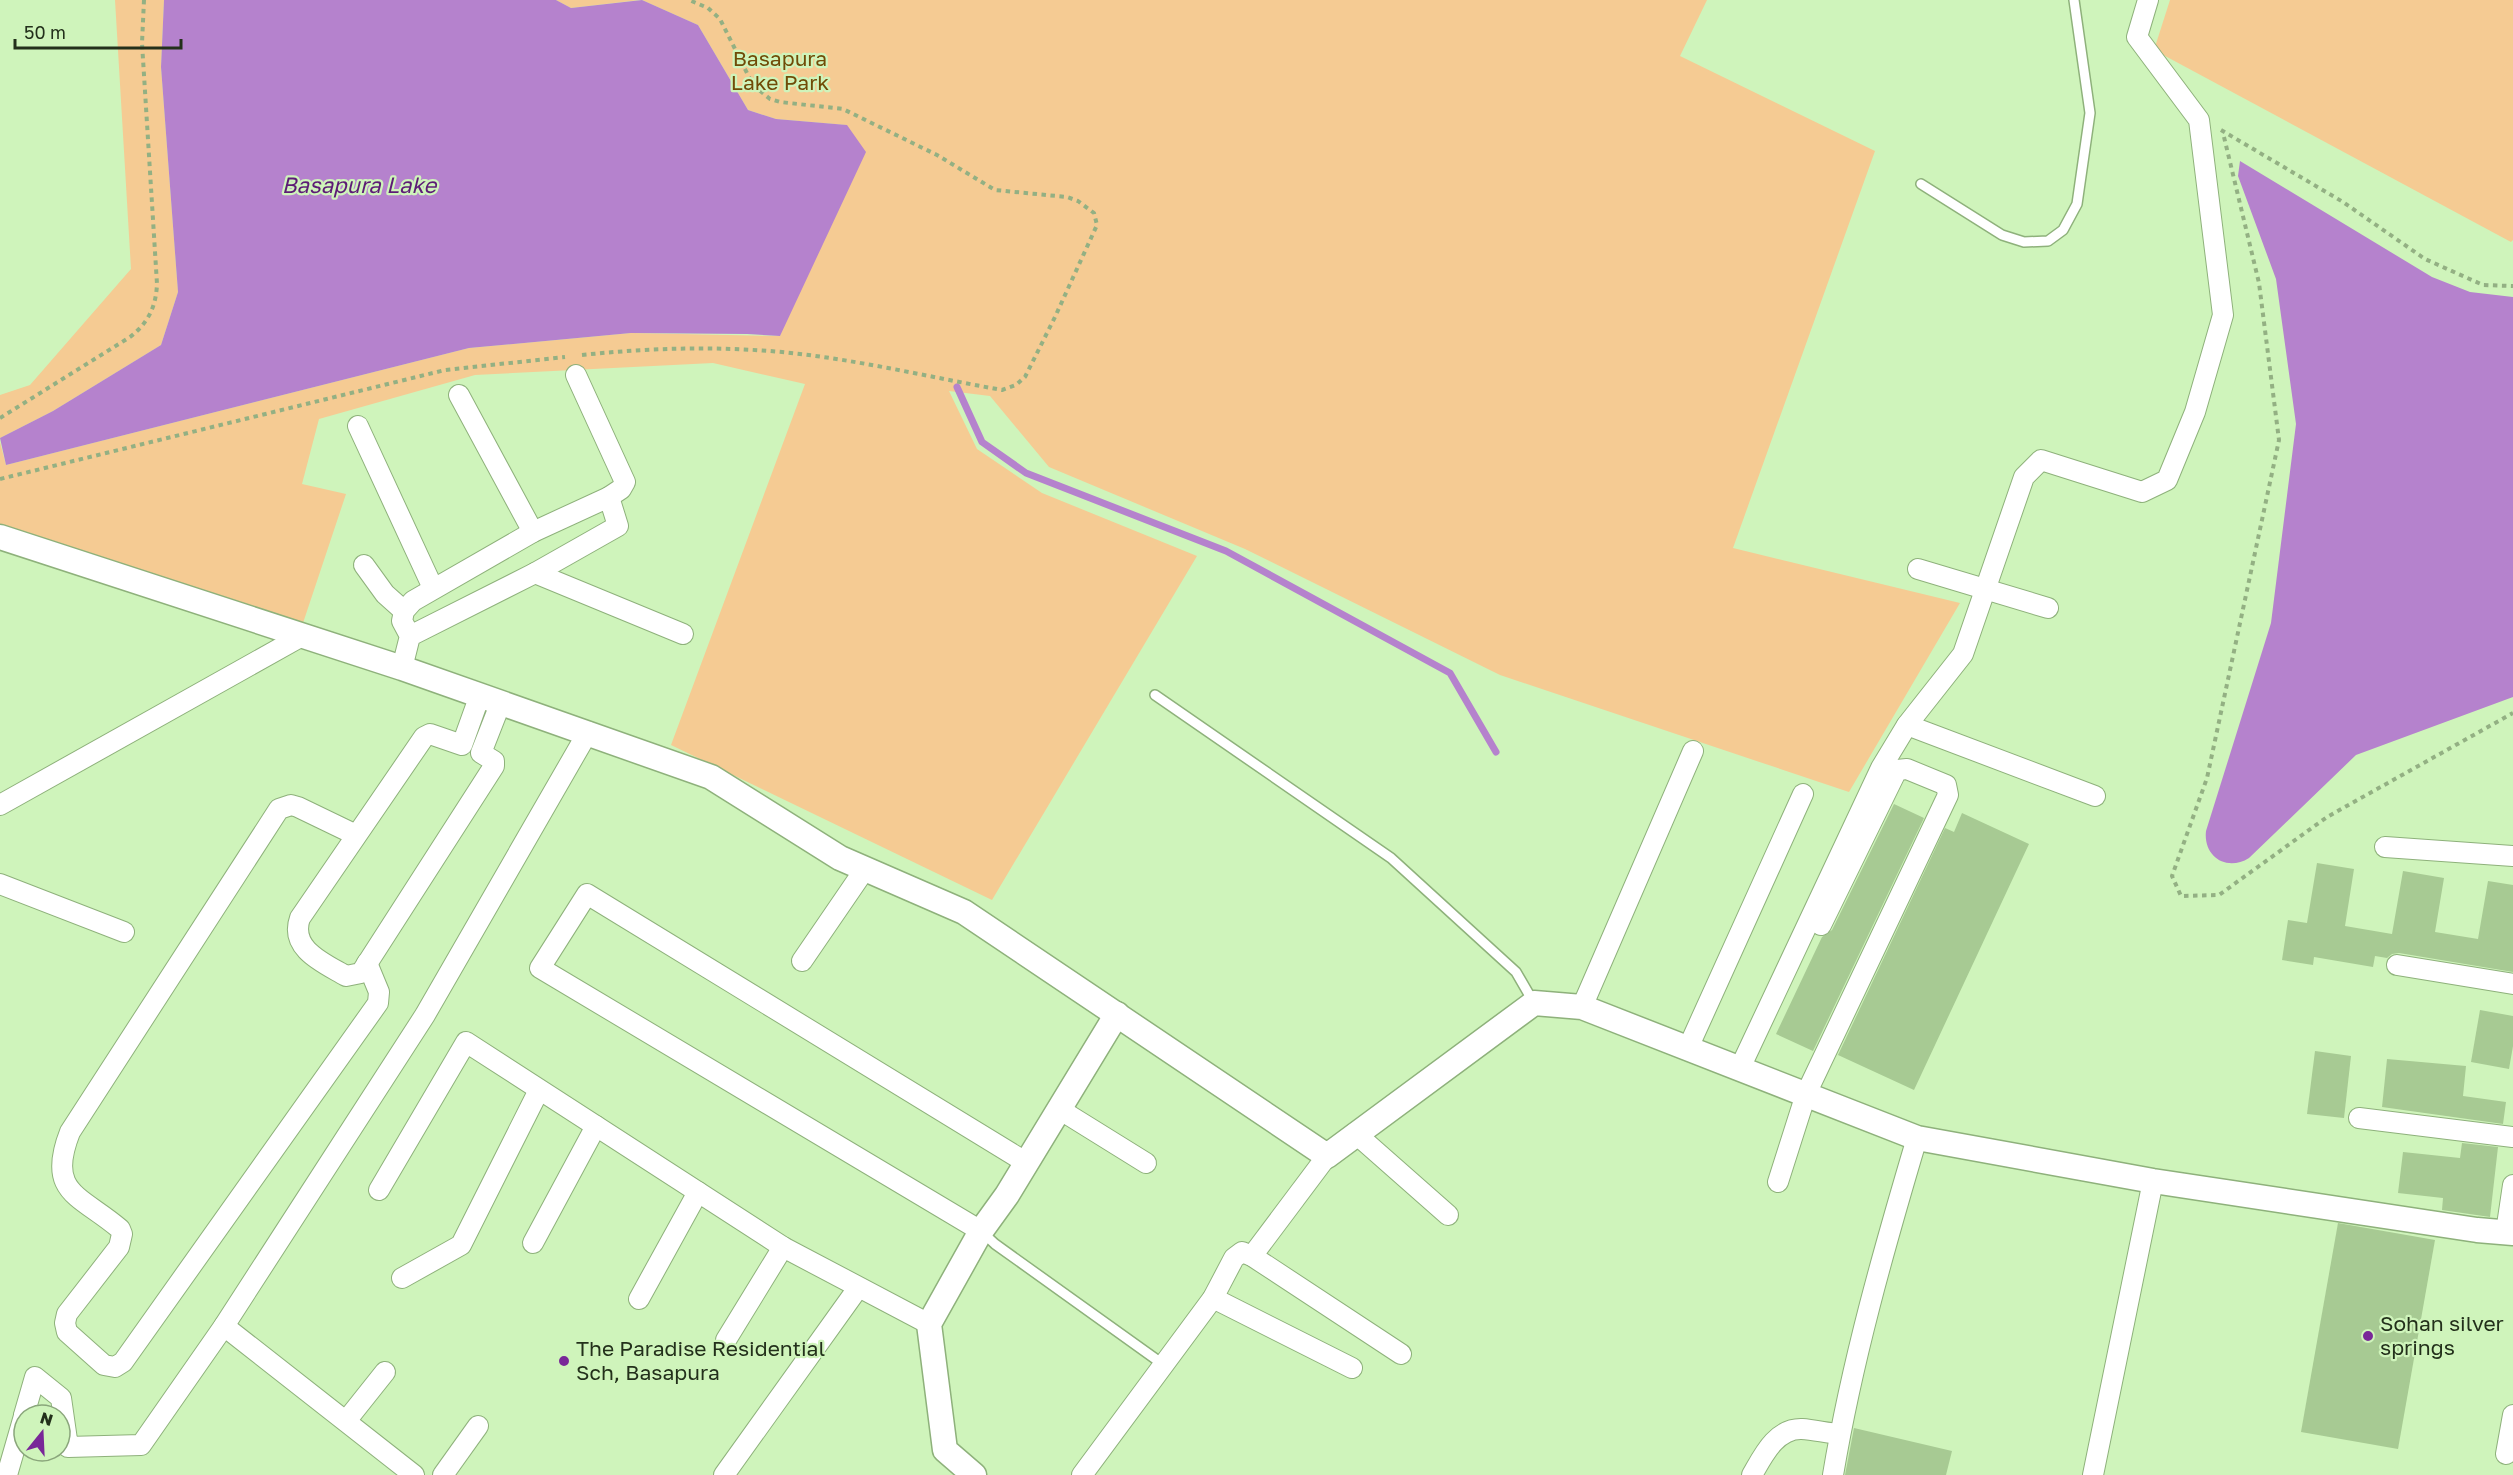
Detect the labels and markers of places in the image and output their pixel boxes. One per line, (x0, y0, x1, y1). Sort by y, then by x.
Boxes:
place label: Sohan silver springs (2380, 1310, 2504, 1360)
marker: Sohan silver springs (2361, 1329, 2375, 1343)
place label: The Paradise Residential Sch, Basapura (576, 1335, 825, 1385)
marker: The Paradise Residential Sch, Basapura (557, 1354, 571, 1368)

